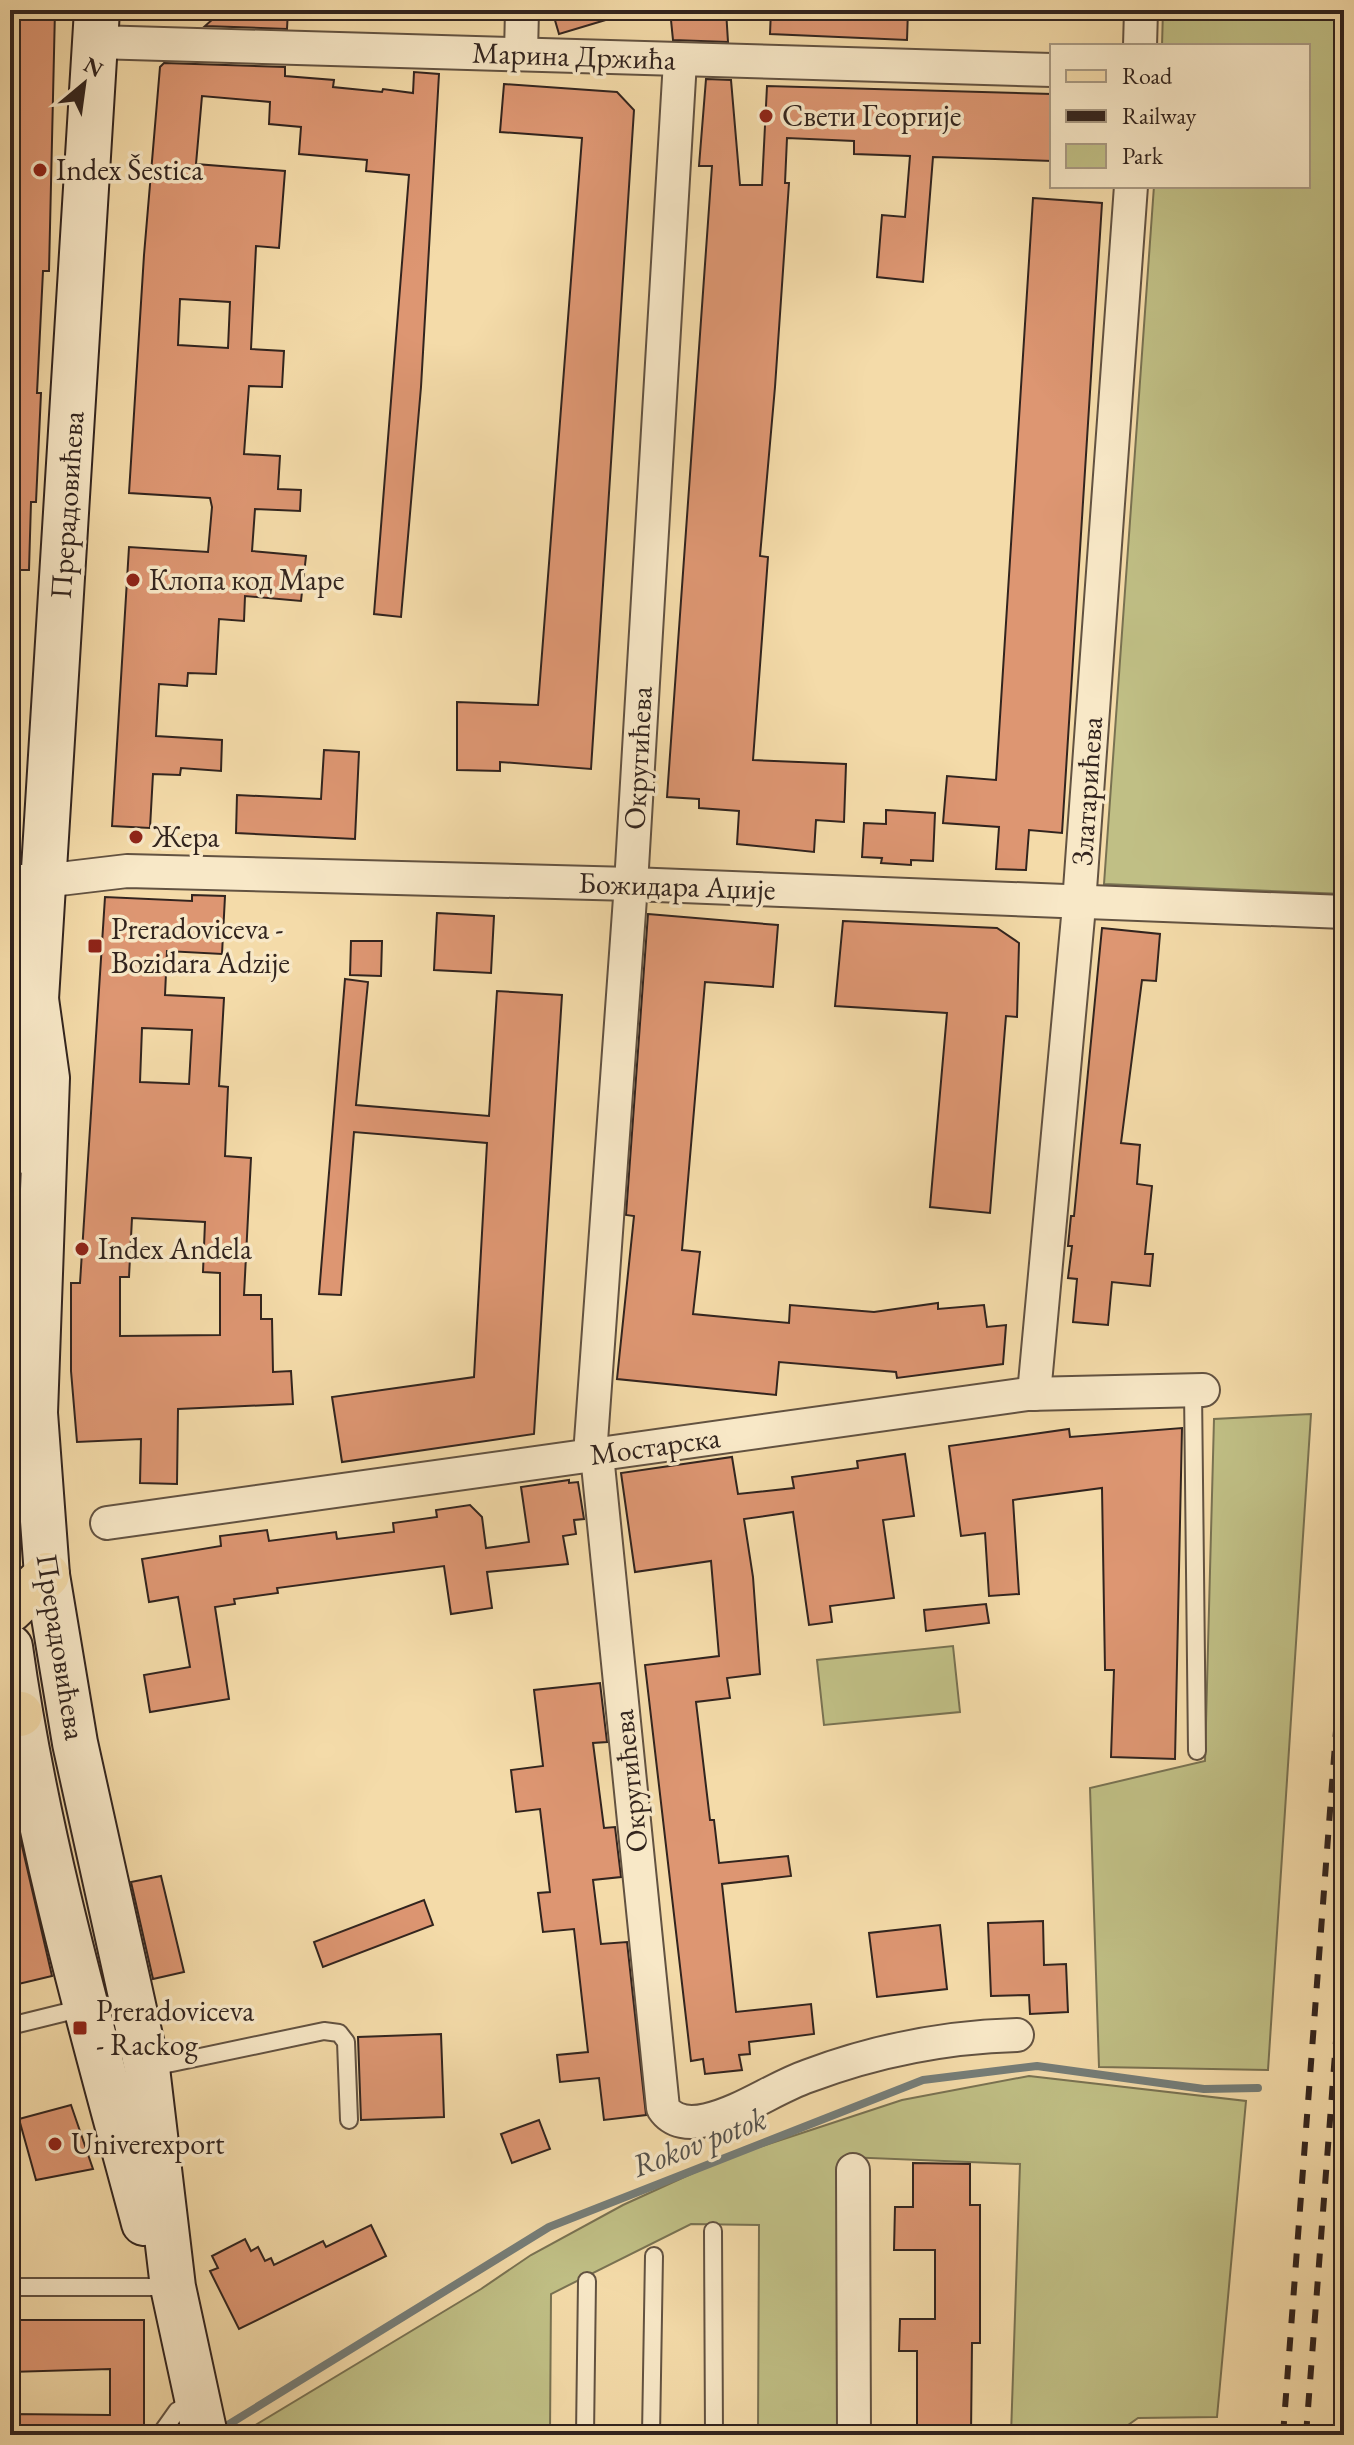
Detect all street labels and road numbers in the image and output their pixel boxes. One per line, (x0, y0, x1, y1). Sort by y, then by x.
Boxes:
street label: Марина Држића (472, 32, 677, 79)
street label: Прерадовићева (40, 410, 93, 600)
street label: Округићева (614, 685, 661, 831)
street label: Златарићева (1062, 715, 1111, 867)
street label: Божидара Аџије (578, 863, 776, 908)
street label: Мостарска (587, 1417, 723, 1474)
street label: Прерадовићева (28, 1551, 95, 1743)
street label: Округићева (603, 1708, 656, 1855)

